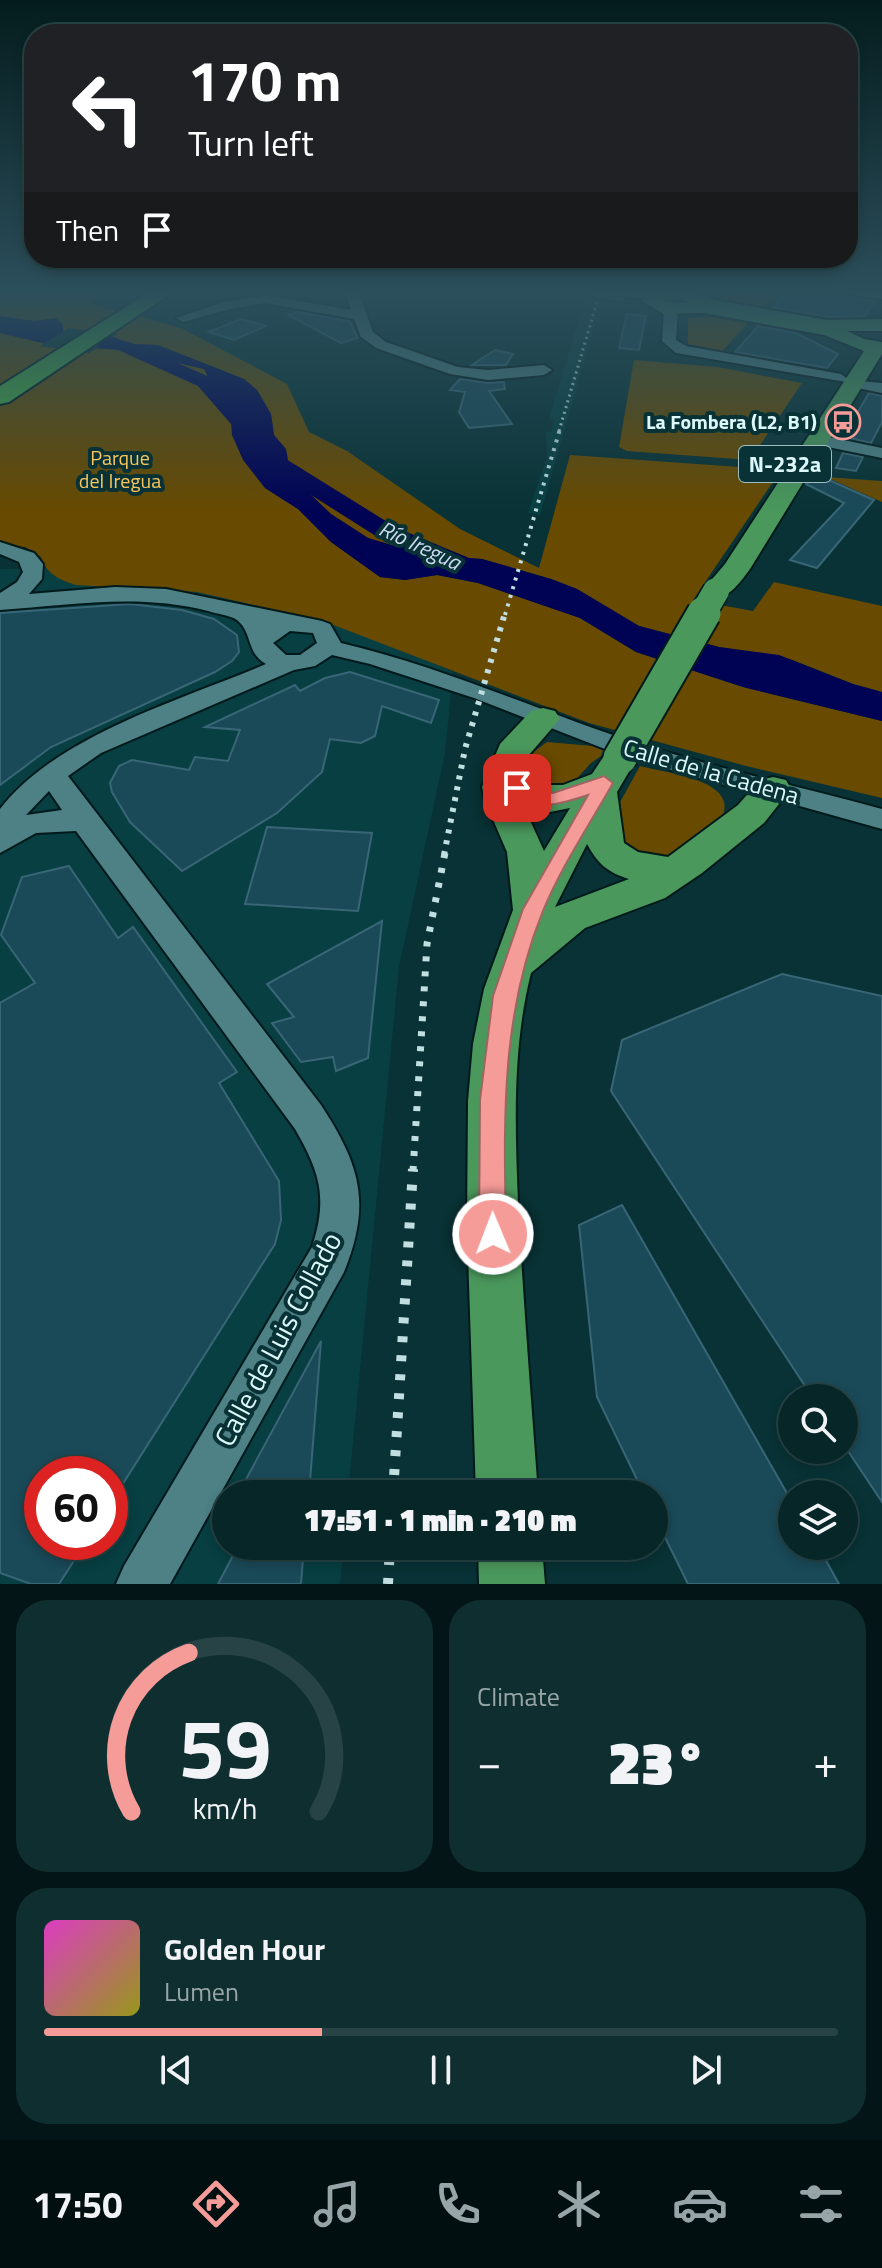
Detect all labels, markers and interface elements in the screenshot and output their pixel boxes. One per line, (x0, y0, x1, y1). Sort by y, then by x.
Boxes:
text: 170 m (188, 38, 341, 123)
icon: left (56, 56, 160, 160)
text: Turn left (188, 115, 314, 170)
text: Then (56, 207, 119, 253)
icon: arrive (135, 208, 179, 252)
bus stop icon: La Fombera (L2, B1) (824, 403, 862, 441)
place label: La Fombera (L2, B1) (646, 406, 817, 437)
park label: Parque del Iregua (79, 442, 161, 496)
road number: N-232a (739, 446, 831, 482)
water label: Río Iregua (373, 511, 468, 580)
street label: Calle de la Cadena (619, 729, 803, 813)
pin (483, 754, 551, 822)
icon: arrive (495, 766, 539, 810)
position arrow (451, 1192, 535, 1276)
street label: Calle de Luis Collado (203, 1224, 352, 1454)
map controls (778, 1384, 858, 1560)
button: search (778, 1384, 858, 1464)
speed limit sign: 60 (24, 1456, 128, 1560)
button: layers (778, 1480, 858, 1560)
text: 17:51 · 1 min · 210 m (304, 1497, 576, 1543)
text: Climate (477, 1677, 560, 1716)
text: 59 (178, 1684, 271, 1810)
text: 23° (608, 1716, 707, 1807)
text: − (477, 1728, 502, 1795)
text: + (813, 1728, 838, 1795)
text: km/h (192, 1787, 257, 1830)
text: Golden Hour (164, 1926, 325, 1972)
text: Lumen (164, 1972, 239, 2011)
icon: previous (154, 2048, 198, 2092)
icon: pause (419, 2048, 463, 2092)
icon: next (684, 2048, 728, 2092)
icon: directions (188, 2176, 244, 2232)
icon: music (309, 2176, 365, 2232)
icon: phone (430, 2176, 486, 2232)
icon: climate (551, 2176, 607, 2232)
icon: car (672, 2176, 728, 2232)
icon: filters (793, 2176, 849, 2232)
text: 17:50 (33, 2177, 122, 2232)

